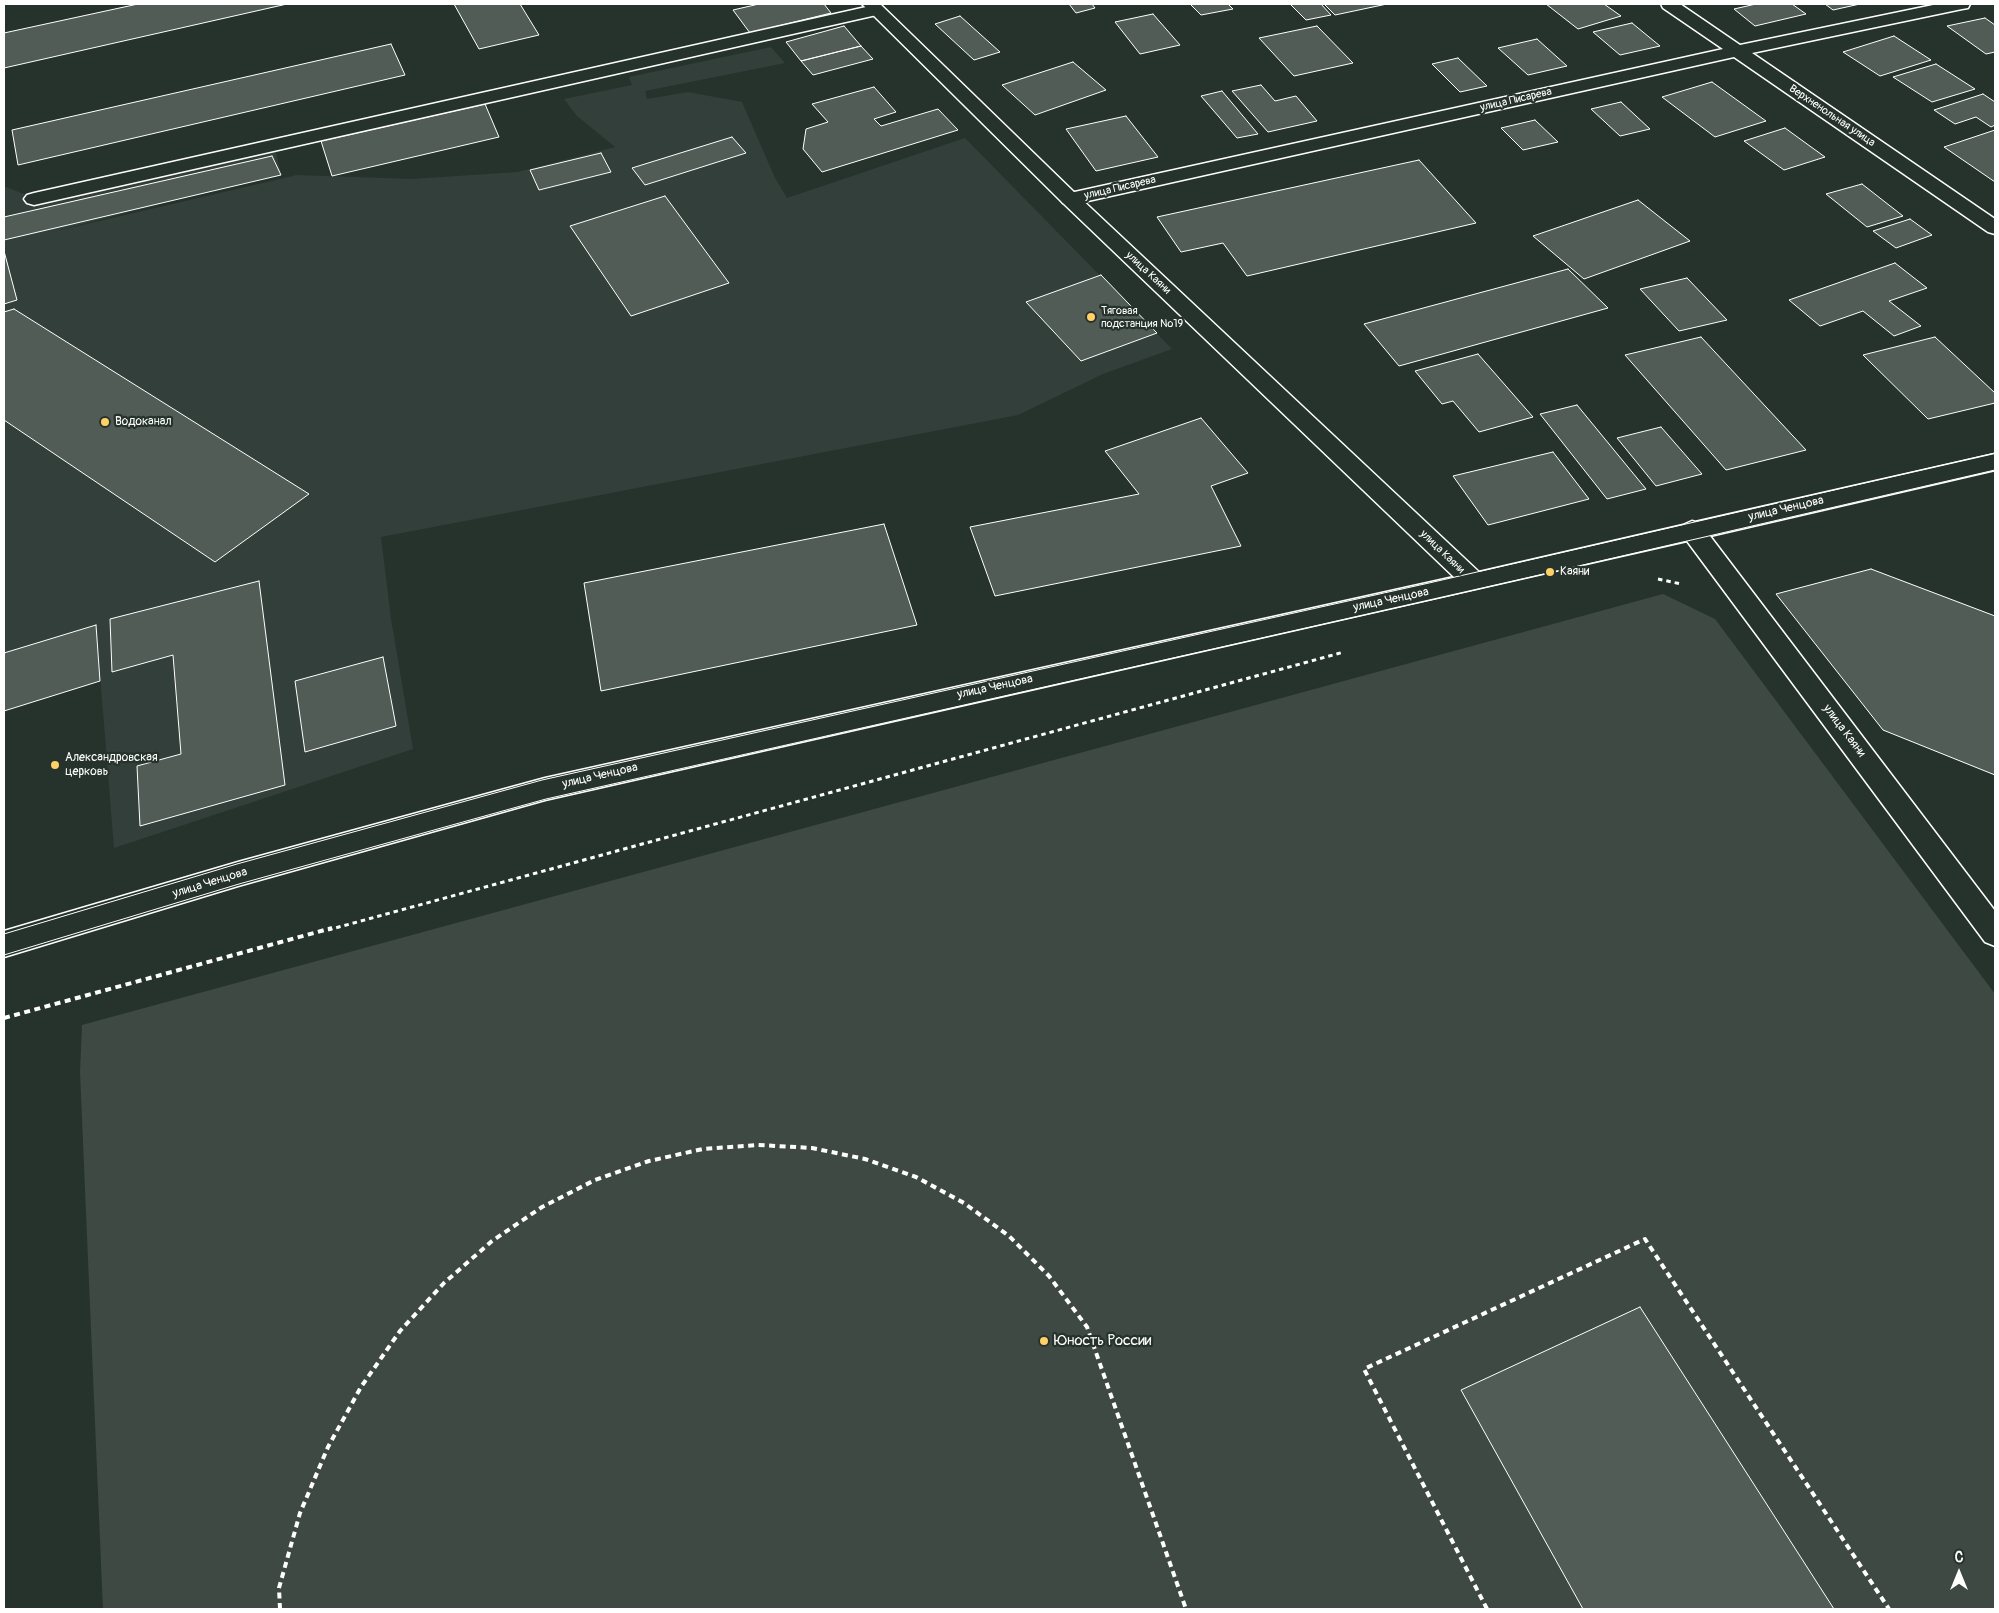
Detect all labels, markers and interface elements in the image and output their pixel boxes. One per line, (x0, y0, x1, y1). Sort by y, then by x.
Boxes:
street label: Верхненольная улица (1786, 82, 1878, 150)
street label: улица Писарева (1479, 85, 1553, 115)
street label: улица Писарева (1083, 173, 1157, 203)
street label: улица Каяни (1123, 249, 1173, 297)
place label: Тяговая подстанция №19 (1101, 304, 1183, 330)
marker: Тяговая подстанция №19 (1085, 311, 1097, 323)
place label: Водоканал (115, 415, 172, 429)
marker: Водоканал (99, 416, 111, 428)
street label: улица Ченцова (1747, 493, 1825, 525)
street label: улица Каяни (1417, 528, 1467, 576)
place label: Каяни (1560, 565, 1589, 579)
marker: Каяни (1544, 566, 1556, 578)
street label: улица Ченцова (1352, 585, 1430, 615)
street label: улица Ченцова (956, 672, 1034, 702)
street label: улица Каяни (1820, 702, 1868, 760)
place label: Александровская церковь (65, 751, 158, 779)
marker: Александровская церковь (49, 759, 61, 771)
street label: улица Ченцова (561, 760, 639, 792)
street label: улица Ченцова (171, 865, 249, 901)
place label: Юность России (1054, 1332, 1152, 1350)
marker: Юность России (1038, 1335, 1050, 1347)
north arrow (1934, 1548, 1984, 1598)
text: С (1955, 1549, 1963, 1566)

